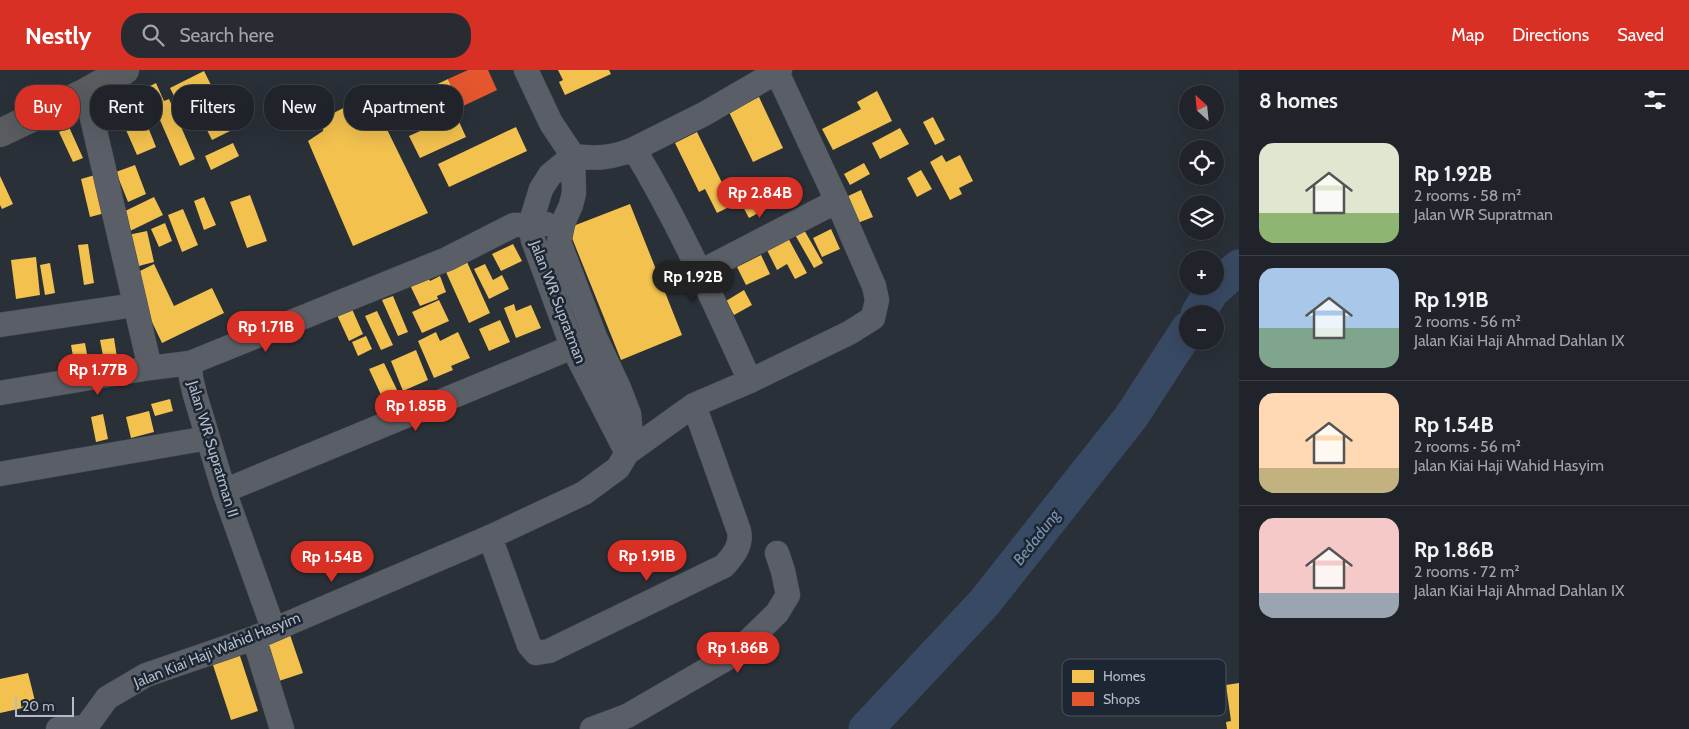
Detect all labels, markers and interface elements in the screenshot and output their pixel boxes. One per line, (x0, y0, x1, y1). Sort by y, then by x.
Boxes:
search box (121, 13, 471, 58)
text: Nestly (25, 21, 91, 50)
icon: search (139, 21, 167, 49)
text: Search here (179, 24, 274, 47)
text: Map (1451, 24, 1484, 46)
text: Directions (1512, 24, 1589, 46)
text: Saved (1617, 24, 1664, 46)
chip: Buy (15, 85, 80, 130)
chip: Rent (90, 85, 162, 130)
chip: Filters (172, 85, 254, 130)
chip: New (264, 85, 334, 130)
chip: Apartment (344, 85, 463, 130)
north arrow (1179, 85, 1224, 130)
map controls (1179, 85, 1224, 350)
icon: filters (1641, 86, 1669, 114)
text: 8 homes (1259, 88, 1338, 113)
button: locate (1179, 140, 1224, 185)
text: Rp 1.92B (1414, 161, 1492, 186)
icon: home (1299, 163, 1359, 223)
pin: Rp 2.84B (708, 176, 812, 219)
text: Rp 2.84B (728, 183, 792, 202)
text: 2 rooms · 58 m² (1414, 186, 1521, 205)
button: layers (1179, 195, 1224, 240)
text: Jalan WR Supratman (1414, 205, 1553, 224)
street label: Jalan WR Supratman (526, 237, 590, 366)
button: + (1179, 250, 1224, 295)
pin: Rp 1.92B (641, 260, 745, 303)
text: Rp 1.92B (663, 267, 723, 286)
text: Rp 1.91B (1414, 287, 1489, 312)
icon: home (1299, 288, 1359, 348)
button: − (1179, 305, 1224, 350)
pin: Rp 1.71B (214, 310, 318, 353)
text: 2 rooms · 56 m² (1414, 312, 1521, 331)
text: Rp 1.71B (238, 317, 294, 336)
text: Jalan Kiai Haji Ahmad Dahlan IX (1414, 331, 1624, 350)
pin: Rp 1.77B (46, 354, 150, 396)
text: Rp 1.77B (69, 360, 127, 379)
street label: Jalan WR Supratman II (183, 378, 242, 519)
pin: Rp 1.85B (364, 390, 468, 432)
text: Rp 1.85B (386, 396, 446, 415)
text: Rp 1.54B (1414, 412, 1494, 437)
icon: home (1299, 413, 1359, 473)
text: 2 rooms · 56 m² (1414, 437, 1521, 456)
text: Jalan Kiai Haji Wahid Hasyim (1414, 456, 1604, 475)
water label: Bedadung (1009, 505, 1064, 569)
text: Rp 1.86B (1414, 537, 1494, 562)
icon: home (1299, 538, 1359, 598)
pin: Rp 1.54B (280, 540, 384, 583)
pin: Rp 1.91B (595, 540, 699, 582)
text: Rp 1.91B (619, 546, 675, 565)
text: Rp 1.54B (302, 547, 362, 566)
text: 2 rooms · 72 m² (1414, 562, 1519, 581)
text: Jalan Kiai Haji Ahmad Dahlan IX (1414, 581, 1624, 600)
street label: Jalan Kiai Haji Wahid Hasyim (130, 608, 303, 692)
pin: Rp 1.86B (686, 632, 790, 674)
text: Rp 1.86B (708, 638, 768, 657)
legend (1062, 659, 1226, 716)
text: Homes (1103, 667, 1146, 685)
text: Shops (1103, 690, 1140, 708)
scale bar (15, 694, 74, 717)
text: 20 m (22, 697, 55, 715)

